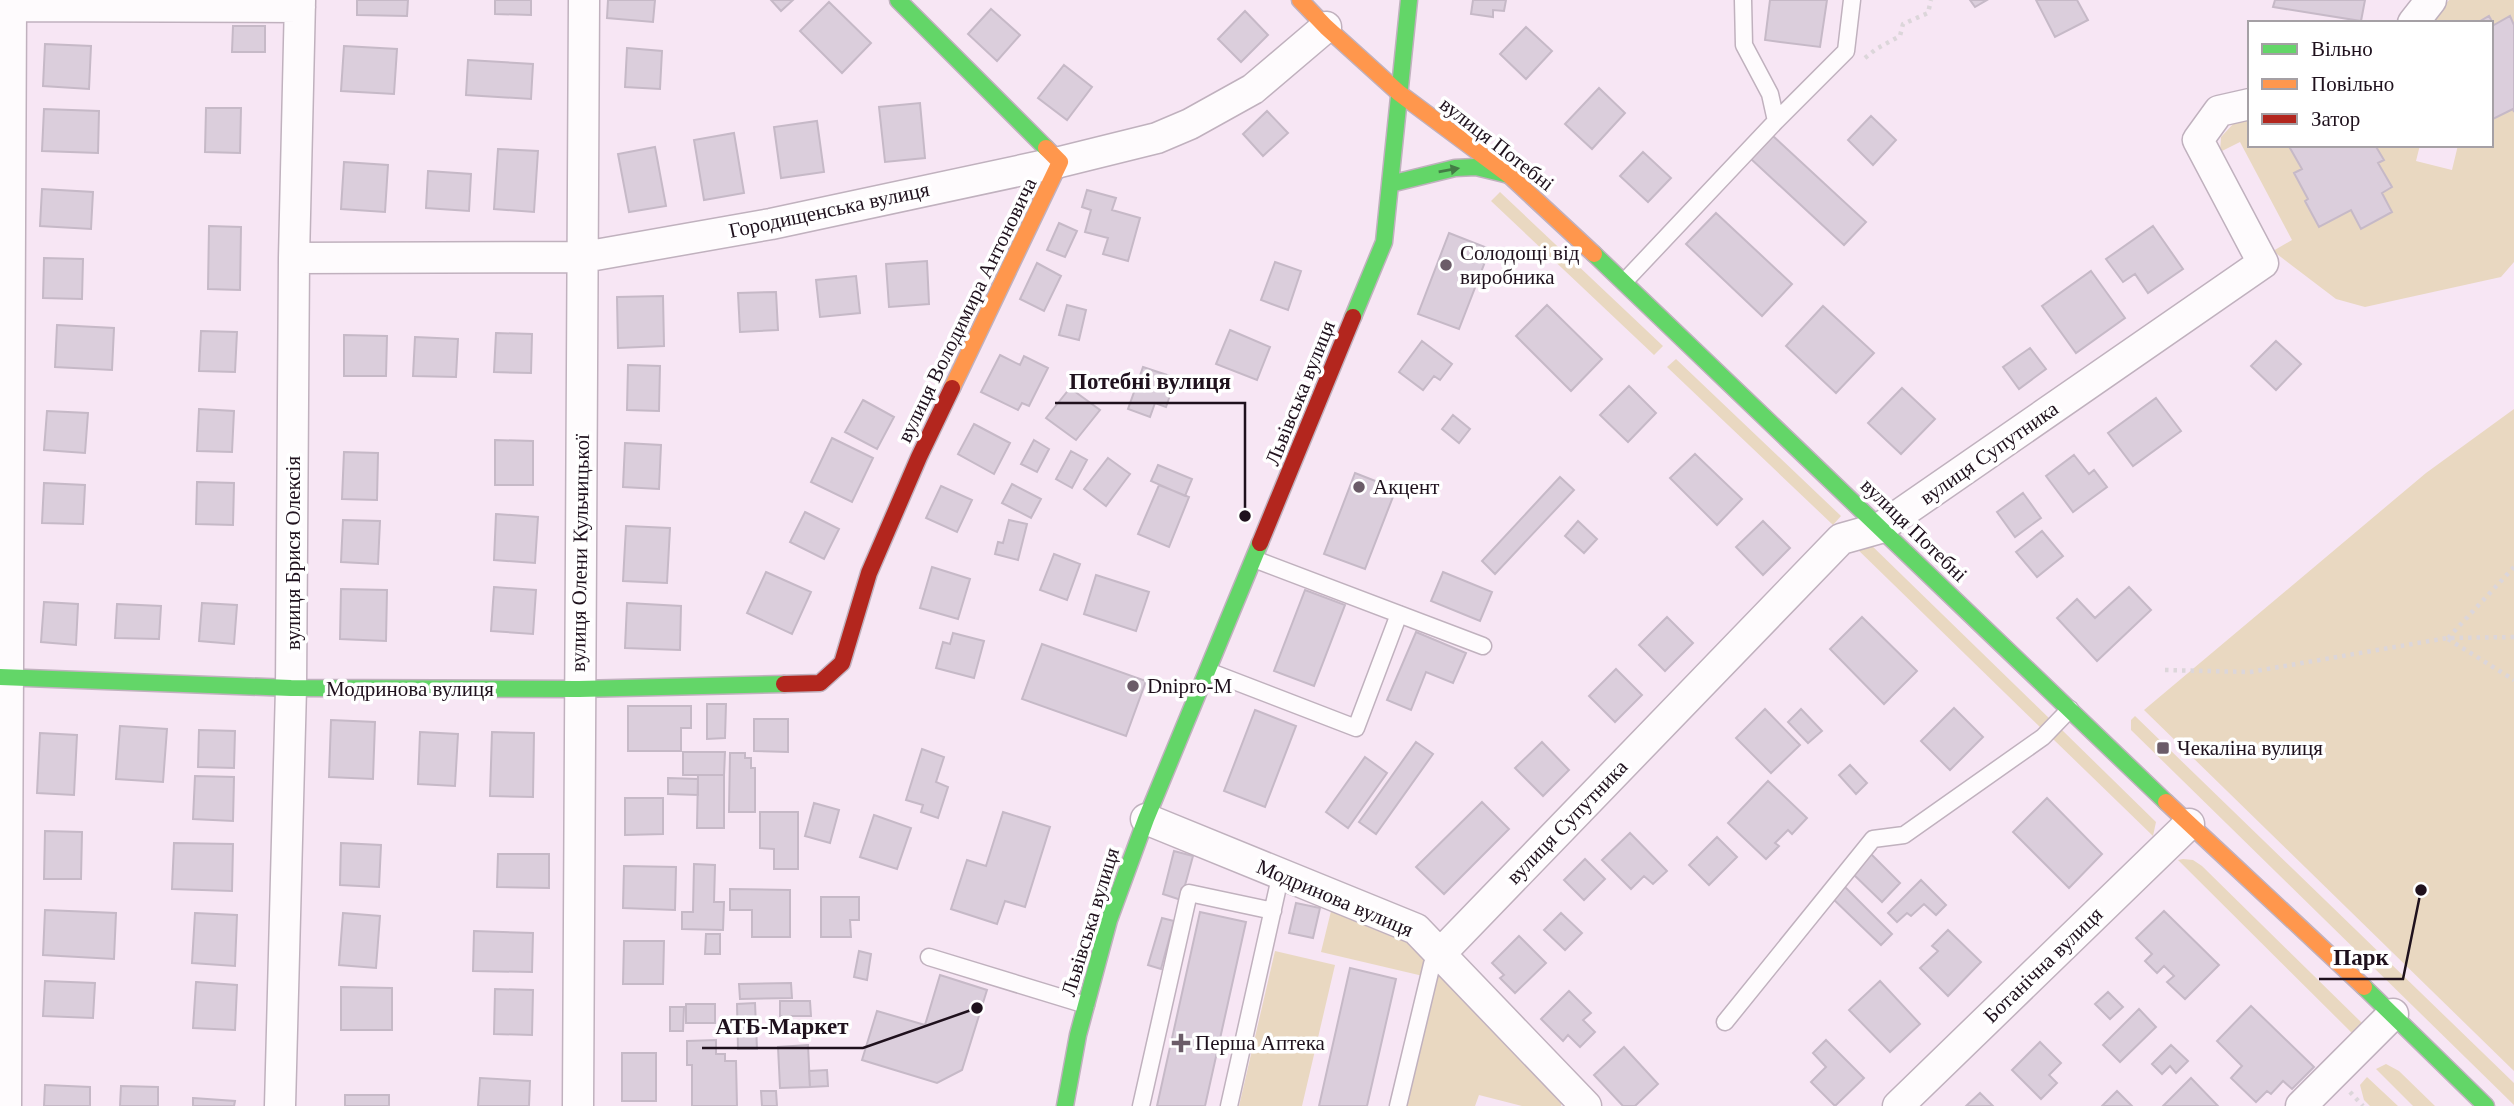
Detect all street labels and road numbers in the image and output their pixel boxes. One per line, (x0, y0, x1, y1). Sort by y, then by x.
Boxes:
street label: вулиця Потебні (1435, 92, 1559, 196)
street label: вулиця Володимира Антоновича (892, 173, 1042, 446)
street label: Городищенська вулиця (726, 177, 932, 243)
street label: Львівська вулиця (1260, 317, 1340, 469)
street label: вулиця Супутника (1915, 396, 2063, 510)
street label: вулиця Олени Кульчицької (566, 434, 594, 672)
street label: вулиця Брися Олексія (281, 456, 305, 650)
street label: вулиця Потебні (1856, 473, 1972, 587)
street label: Модринова вулиця (326, 677, 494, 701)
street label: вулиця Супутника (1502, 754, 1633, 889)
street label: Львівська вулиця (1056, 844, 1124, 999)
street label: Модринова вулиця (1253, 854, 1417, 942)
street label: Ботанічна вулиця (1979, 902, 2108, 1028)

